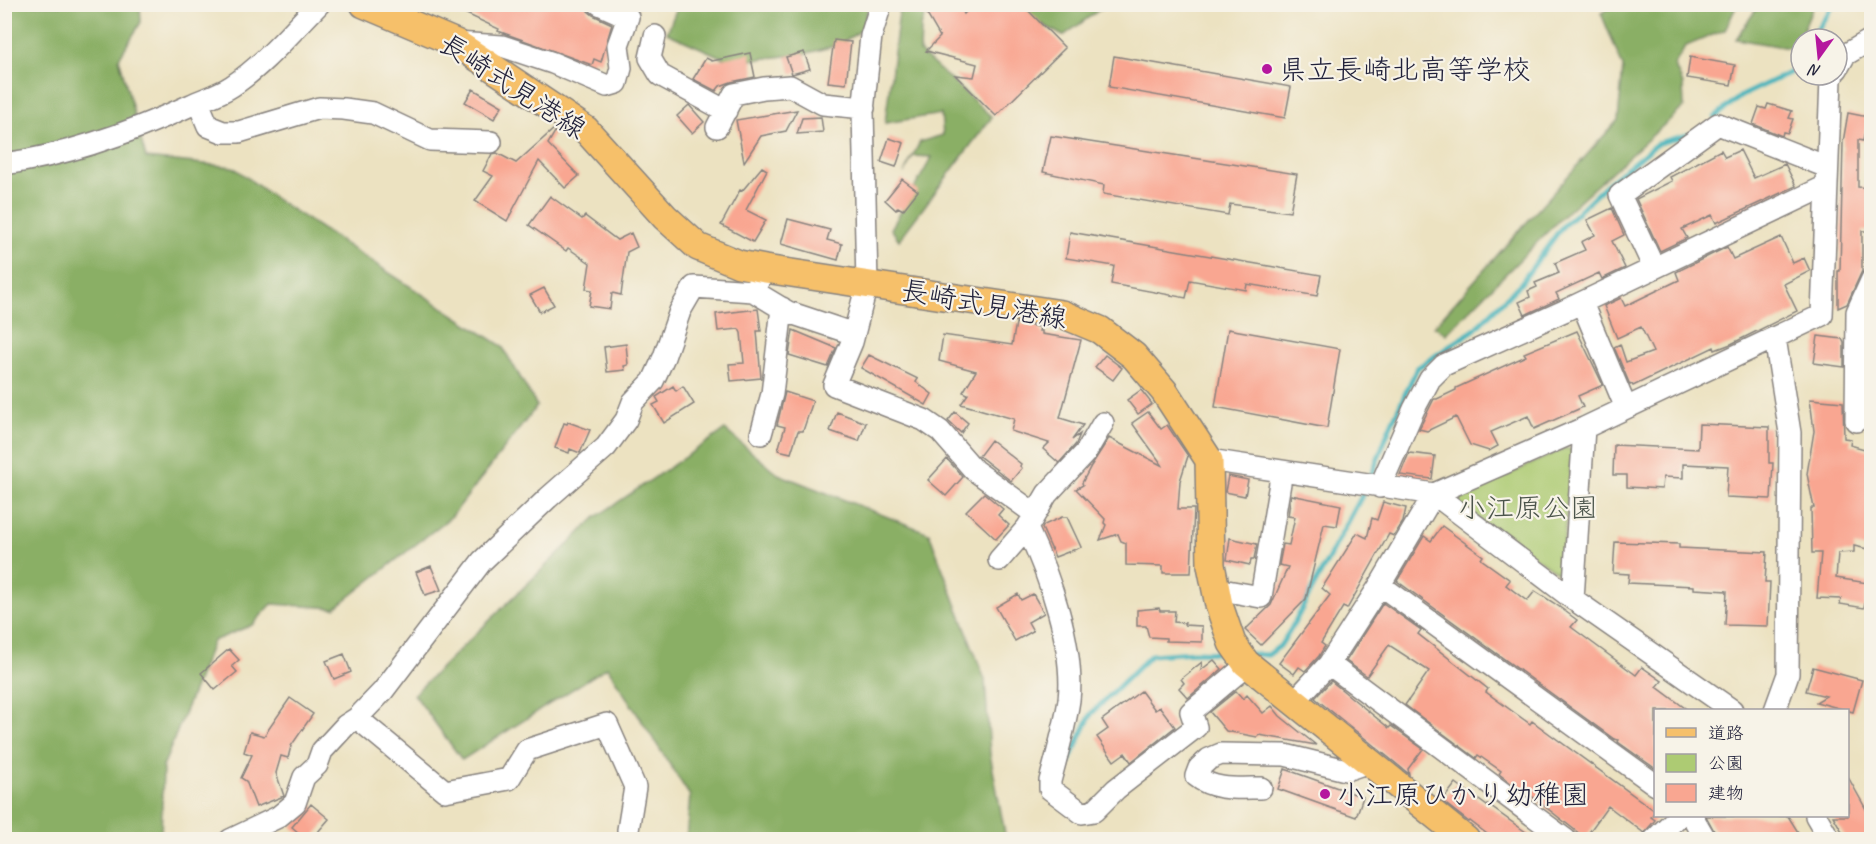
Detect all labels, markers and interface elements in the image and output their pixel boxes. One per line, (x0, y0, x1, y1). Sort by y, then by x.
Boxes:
street label: 長崎式見港線 (433, 26, 593, 146)
north arrow (1789, 27, 1849, 87)
place label: 県立長崎北高等学校 (1279, 52, 1531, 87)
text: N (1805, 59, 1823, 81)
marker: 県立長崎北高等学校 (1260, 62, 1274, 76)
street label: 長崎式見港線 (898, 272, 1070, 336)
park label: 小江原公園 (1458, 490, 1598, 525)
legend (1654, 709, 1849, 817)
text: 道路 (1708, 722, 1744, 744)
text: 公園 (1708, 752, 1744, 774)
place label: 小江原ひかり幼稚園 (1337, 777, 1589, 812)
text: 建物 (1708, 782, 1744, 804)
marker: 小江原ひかり幼稚園 (1318, 787, 1332, 801)

